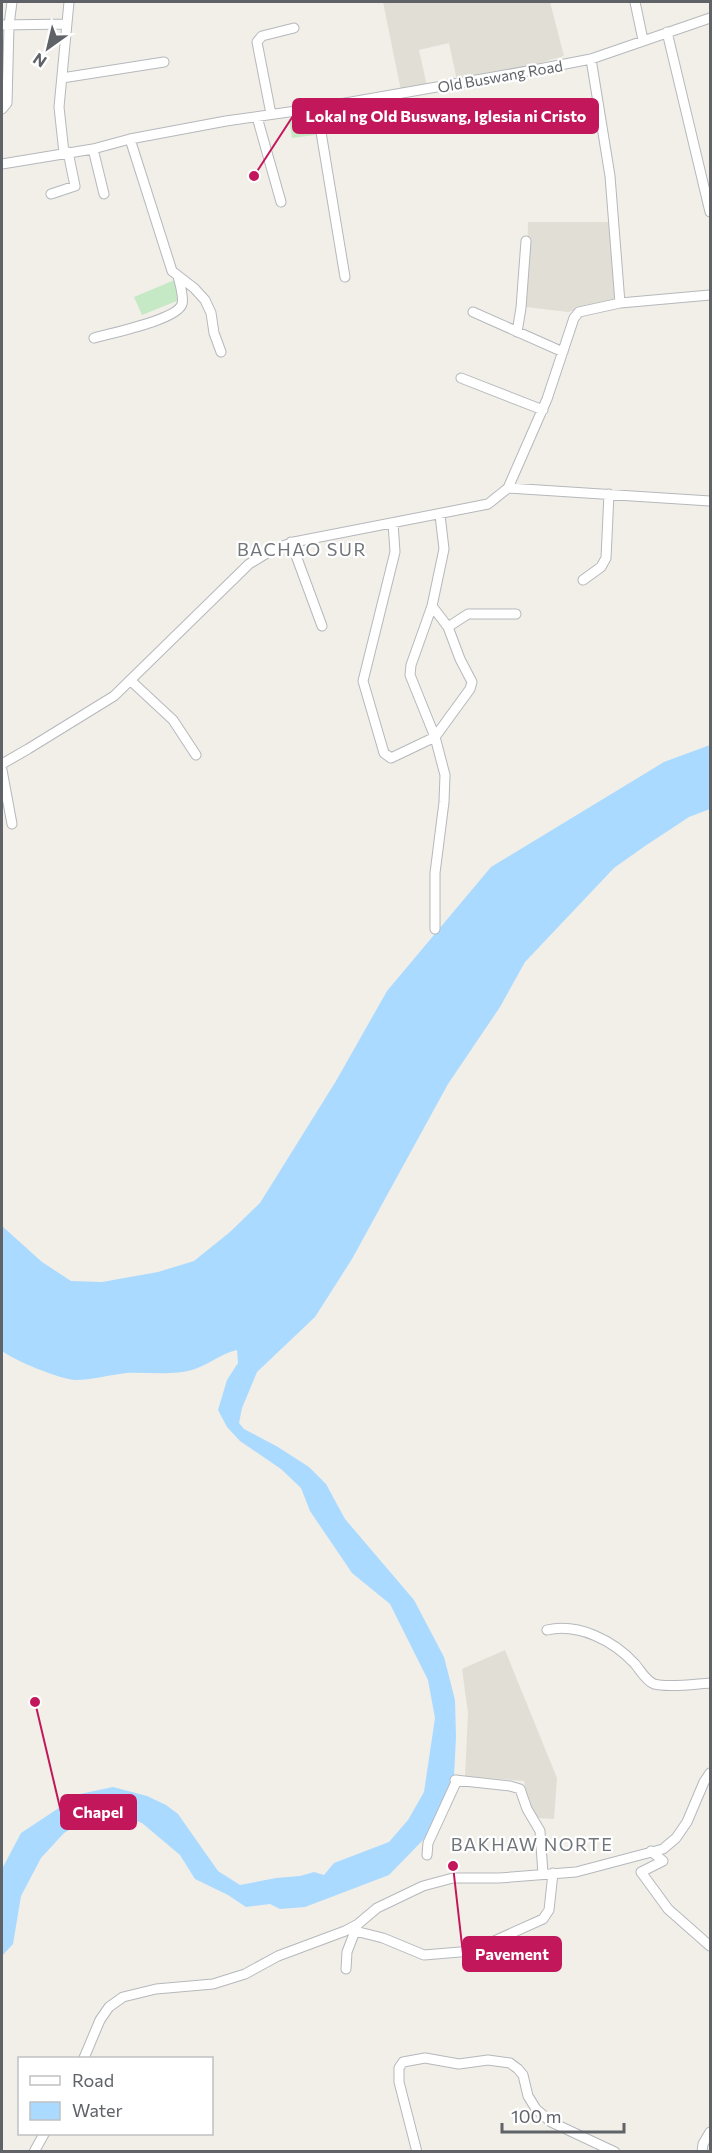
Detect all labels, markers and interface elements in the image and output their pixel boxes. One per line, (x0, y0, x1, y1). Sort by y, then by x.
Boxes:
north arrow (18, 18, 78, 78)
text: N (29, 50, 50, 72)
street label: Old Buswang Road (436, 56, 564, 96)
callout: Lokal ng Old Buswang, Iglesia ni Cristo (293, 99, 598, 133)
text: Lokal ng Old Buswang, Iglesia ni Cristo (306, 106, 587, 125)
district label: BACHAO SUR (237, 538, 367, 560)
callout: Chapel (61, 1795, 136, 1829)
text: Chapel (73, 1802, 123, 1821)
district label: BAKHAW NORTE (451, 1833, 613, 1855)
callout: Pavement (463, 1937, 561, 1971)
text: Pavement (475, 1944, 549, 1963)
legend (18, 2057, 213, 2135)
text: Road (72, 2069, 114, 2091)
scale bar (502, 2096, 624, 2134)
text: Water (72, 2099, 123, 2121)
text: 100 m (511, 2105, 561, 2127)

